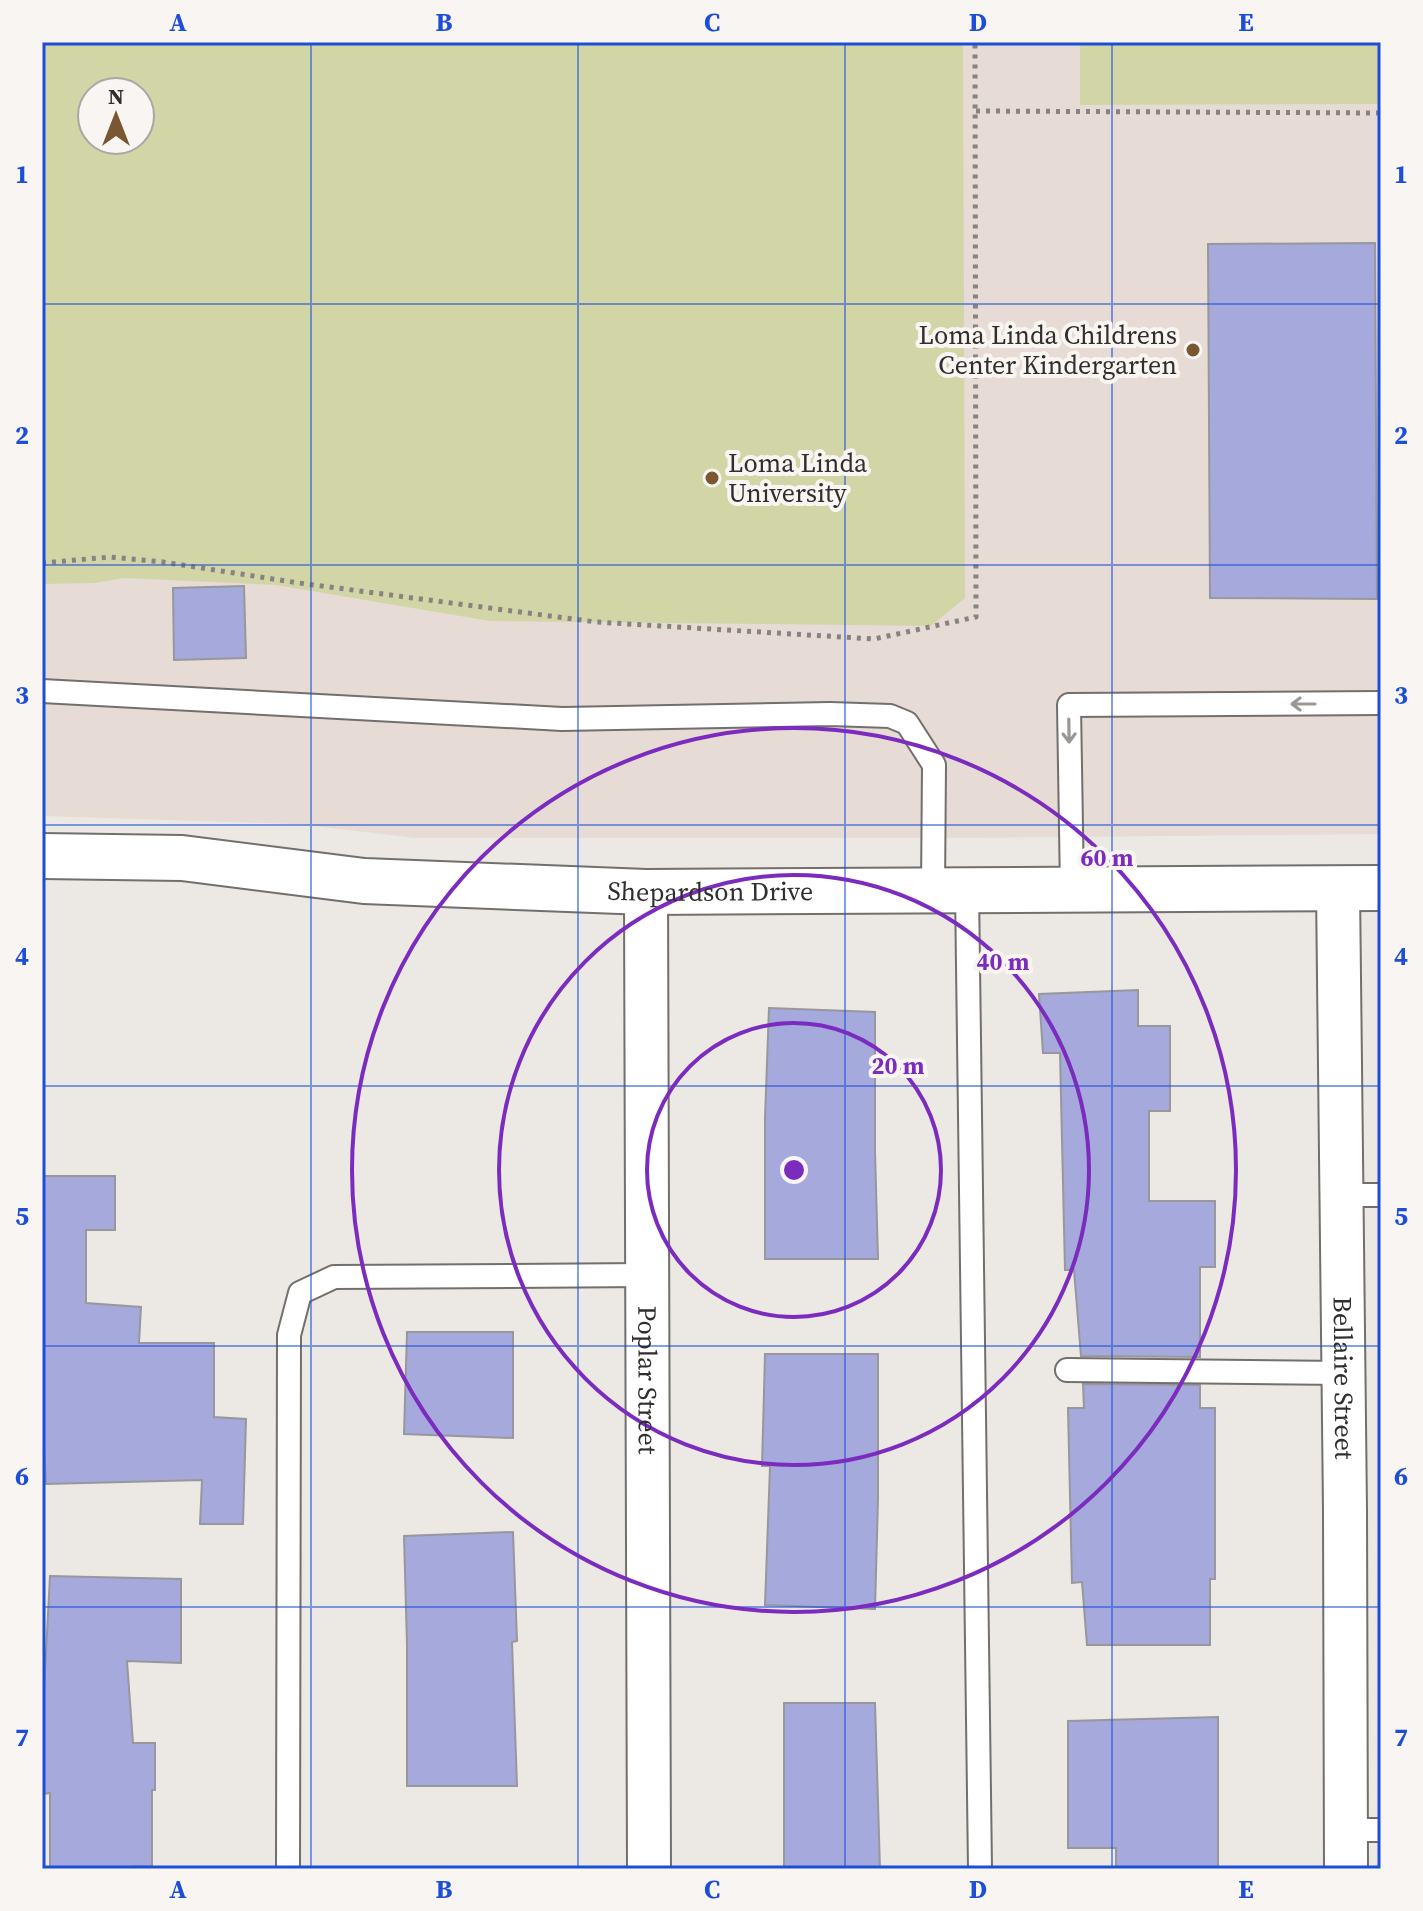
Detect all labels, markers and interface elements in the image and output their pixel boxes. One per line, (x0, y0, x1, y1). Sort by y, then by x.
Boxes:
text: A (169, 4, 187, 40)
text: B (436, 4, 453, 40)
text: C (704, 4, 720, 40)
text: D (969, 4, 987, 40)
text: E (1238, 4, 1254, 40)
north arrow (76, 76, 156, 156)
text: N (108, 81, 124, 111)
text: 1 (15, 156, 29, 192)
text: 1 (1394, 156, 1408, 192)
place label: Loma Linda Childrens Center Kindergarten (918, 317, 1177, 383)
marker: Loma Linda Childrens Center Kindergarten (1184, 341, 1202, 359)
text: 2 (15, 417, 29, 453)
text: 2 (1394, 417, 1408, 453)
place label: Loma Linda University (728, 445, 868, 511)
marker: Loma Linda University (703, 469, 721, 487)
text: 3 (15, 677, 29, 713)
text: 3 (1394, 677, 1408, 713)
one-way arrow (1290, 696, 1317, 712)
one-way arrow (1062, 717, 1077, 744)
text: 60 m (1081, 841, 1134, 874)
street label: Shepardson Drive (607, 873, 813, 910)
text: 4 (15, 938, 29, 974)
text: 4 (1394, 938, 1408, 974)
text: 40 m (977, 945, 1030, 978)
text: 20 m (872, 1049, 925, 1082)
centre of rings (780, 1156, 808, 1184)
text: 5 (15, 1198, 29, 1234)
text: 5 (1394, 1198, 1408, 1234)
street label: Bellaire Street (1325, 1296, 1362, 1460)
street label: Poplar Street (629, 1306, 666, 1455)
text: 6 (15, 1458, 29, 1494)
text: 6 (1394, 1458, 1408, 1494)
text: 7 (15, 1719, 29, 1755)
text: 7 (1394, 1719, 1408, 1755)
text: A (169, 1871, 187, 1907)
text: B (436, 1871, 453, 1907)
text: C (704, 1871, 720, 1907)
text: D (969, 1871, 987, 1907)
text: E (1238, 1871, 1254, 1907)

